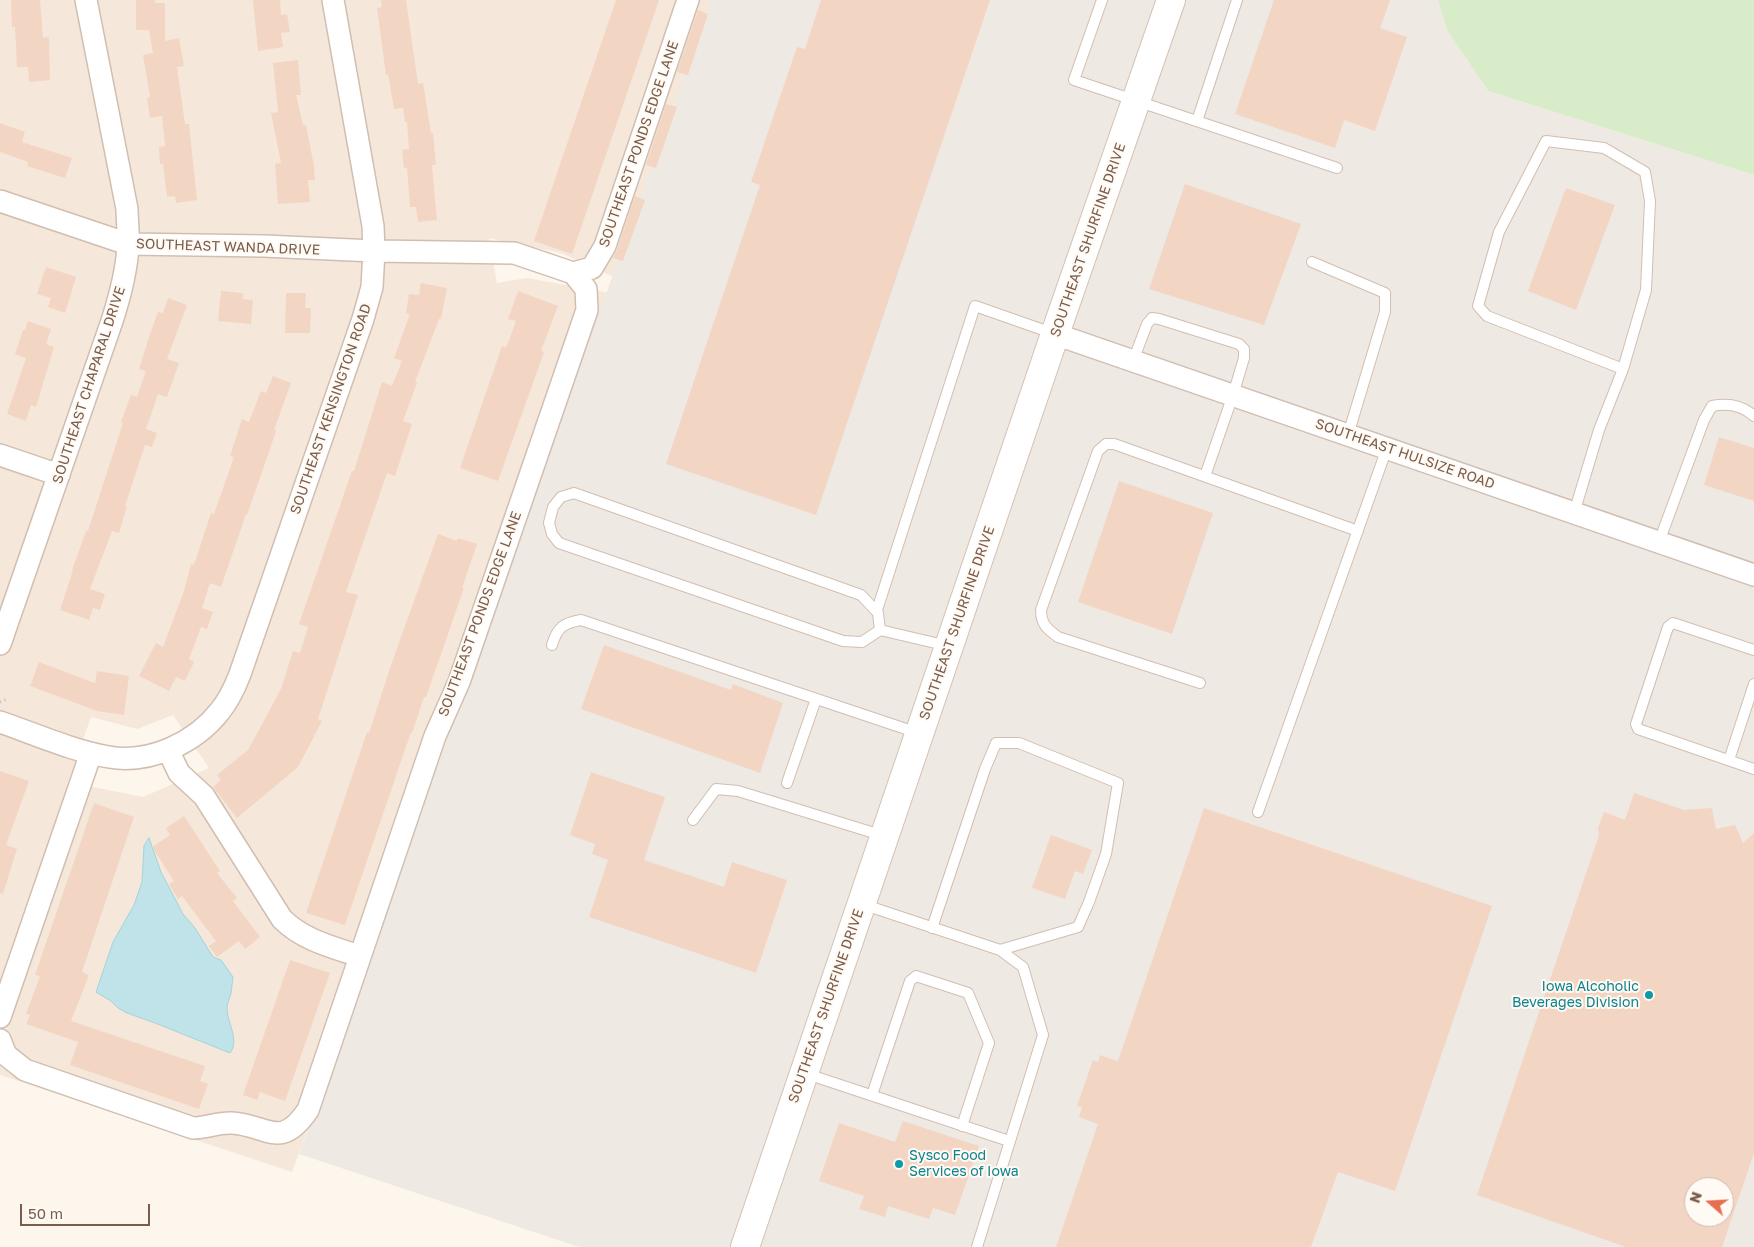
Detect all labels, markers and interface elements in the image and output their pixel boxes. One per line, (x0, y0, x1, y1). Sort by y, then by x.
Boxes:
street label: SOUTHEAST PONDS EDGE LANE (596, 39, 682, 249)
street label: SOUTHEAST SHURFINE DRIVE (1047, 141, 1129, 339)
street label: SOUTHEAST WANDA DRIVE (136, 235, 320, 259)
street label: SOUTHEAST CHAPARAL DRIVE (49, 284, 129, 486)
street label: SOUTHEAST KENSINGTON ROAD (287, 301, 375, 517)
street label: SOUTHEAST HULSIZE ROAD (1313, 415, 1497, 493)
street label: SOUTHEAST PONDS EDGE LANE (435, 509, 525, 719)
street label: SOUTHEAST SHURFINE DRIVE (916, 524, 998, 722)
street label: SOUTHEAST SHURFINE DRIVE (785, 907, 867, 1105)
place label: Iowa Alcoholic Beverages Division (1512, 979, 1639, 1012)
marker: Iowa Alcoholic Beverages Division (1643, 989, 1655, 1001)
place label: Sysco Food Services of Iowa (909, 1148, 1019, 1180)
marker: Sysco Food Services of Iowa (893, 1158, 905, 1170)
north arrow (1684, 1177, 1734, 1227)
text: N (1686, 1189, 1705, 1205)
scale bar (22, 1194, 152, 1226)
text: 50 m (28, 1204, 63, 1222)

